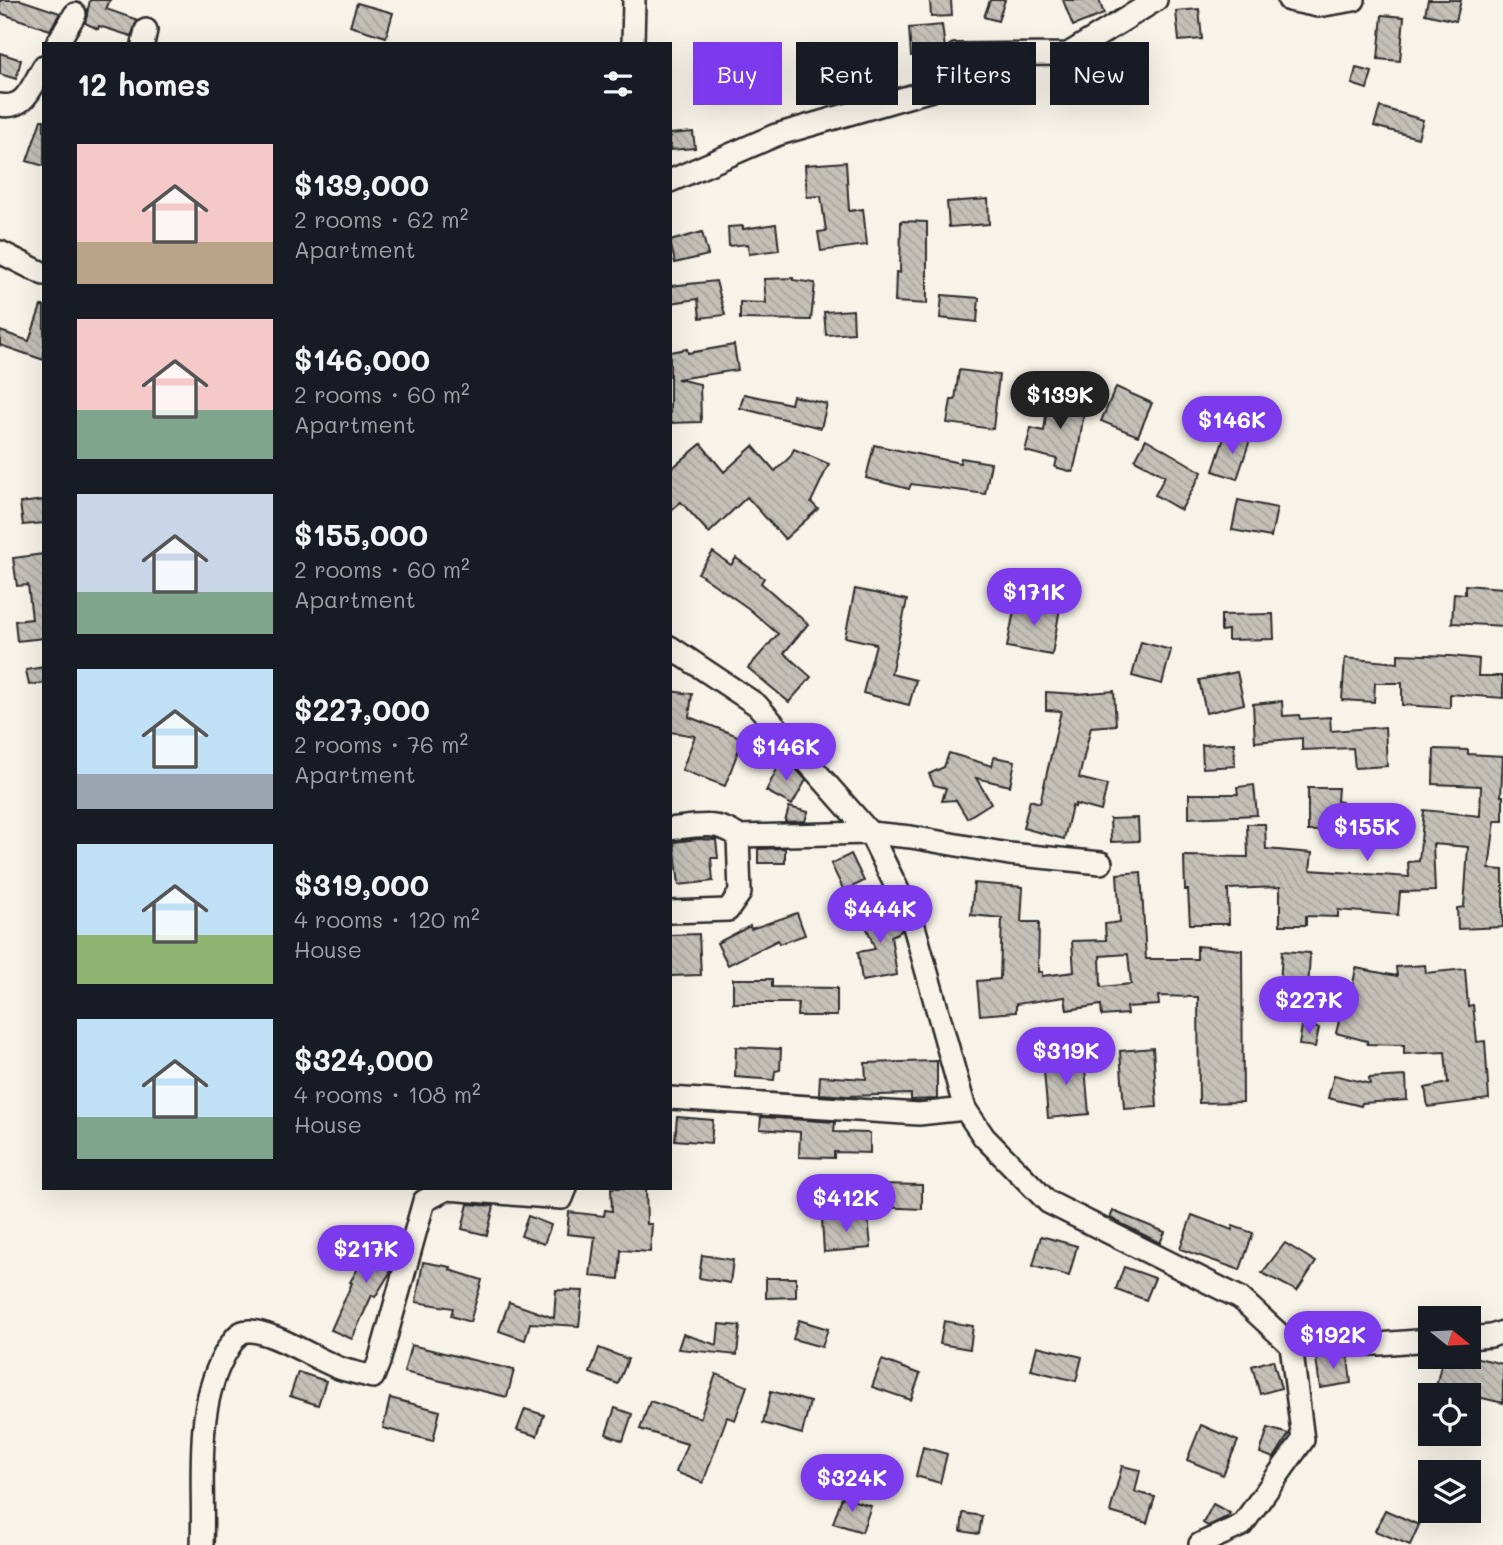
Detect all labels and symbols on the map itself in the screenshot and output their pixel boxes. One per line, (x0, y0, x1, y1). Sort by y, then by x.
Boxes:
pin: $139K (1011, 372, 1109, 431)
pin: $146K (1183, 396, 1281, 456)
pin: $171K (985, 568, 1083, 628)
pin: $146K (737, 724, 835, 783)
pin: $155K (1318, 804, 1416, 863)
pin: $444K (831, 886, 929, 945)
pin: $227K (1260, 976, 1358, 1036)
pin: $319K (1017, 1028, 1115, 1087)
pin: $412K (797, 1174, 895, 1234)
pin: $217K (317, 1226, 415, 1285)
north arrow (1418, 1306, 1480, 1368)
pin: $192K (1284, 1312, 1382, 1371)
pin: $324K (803, 1454, 901, 1514)

